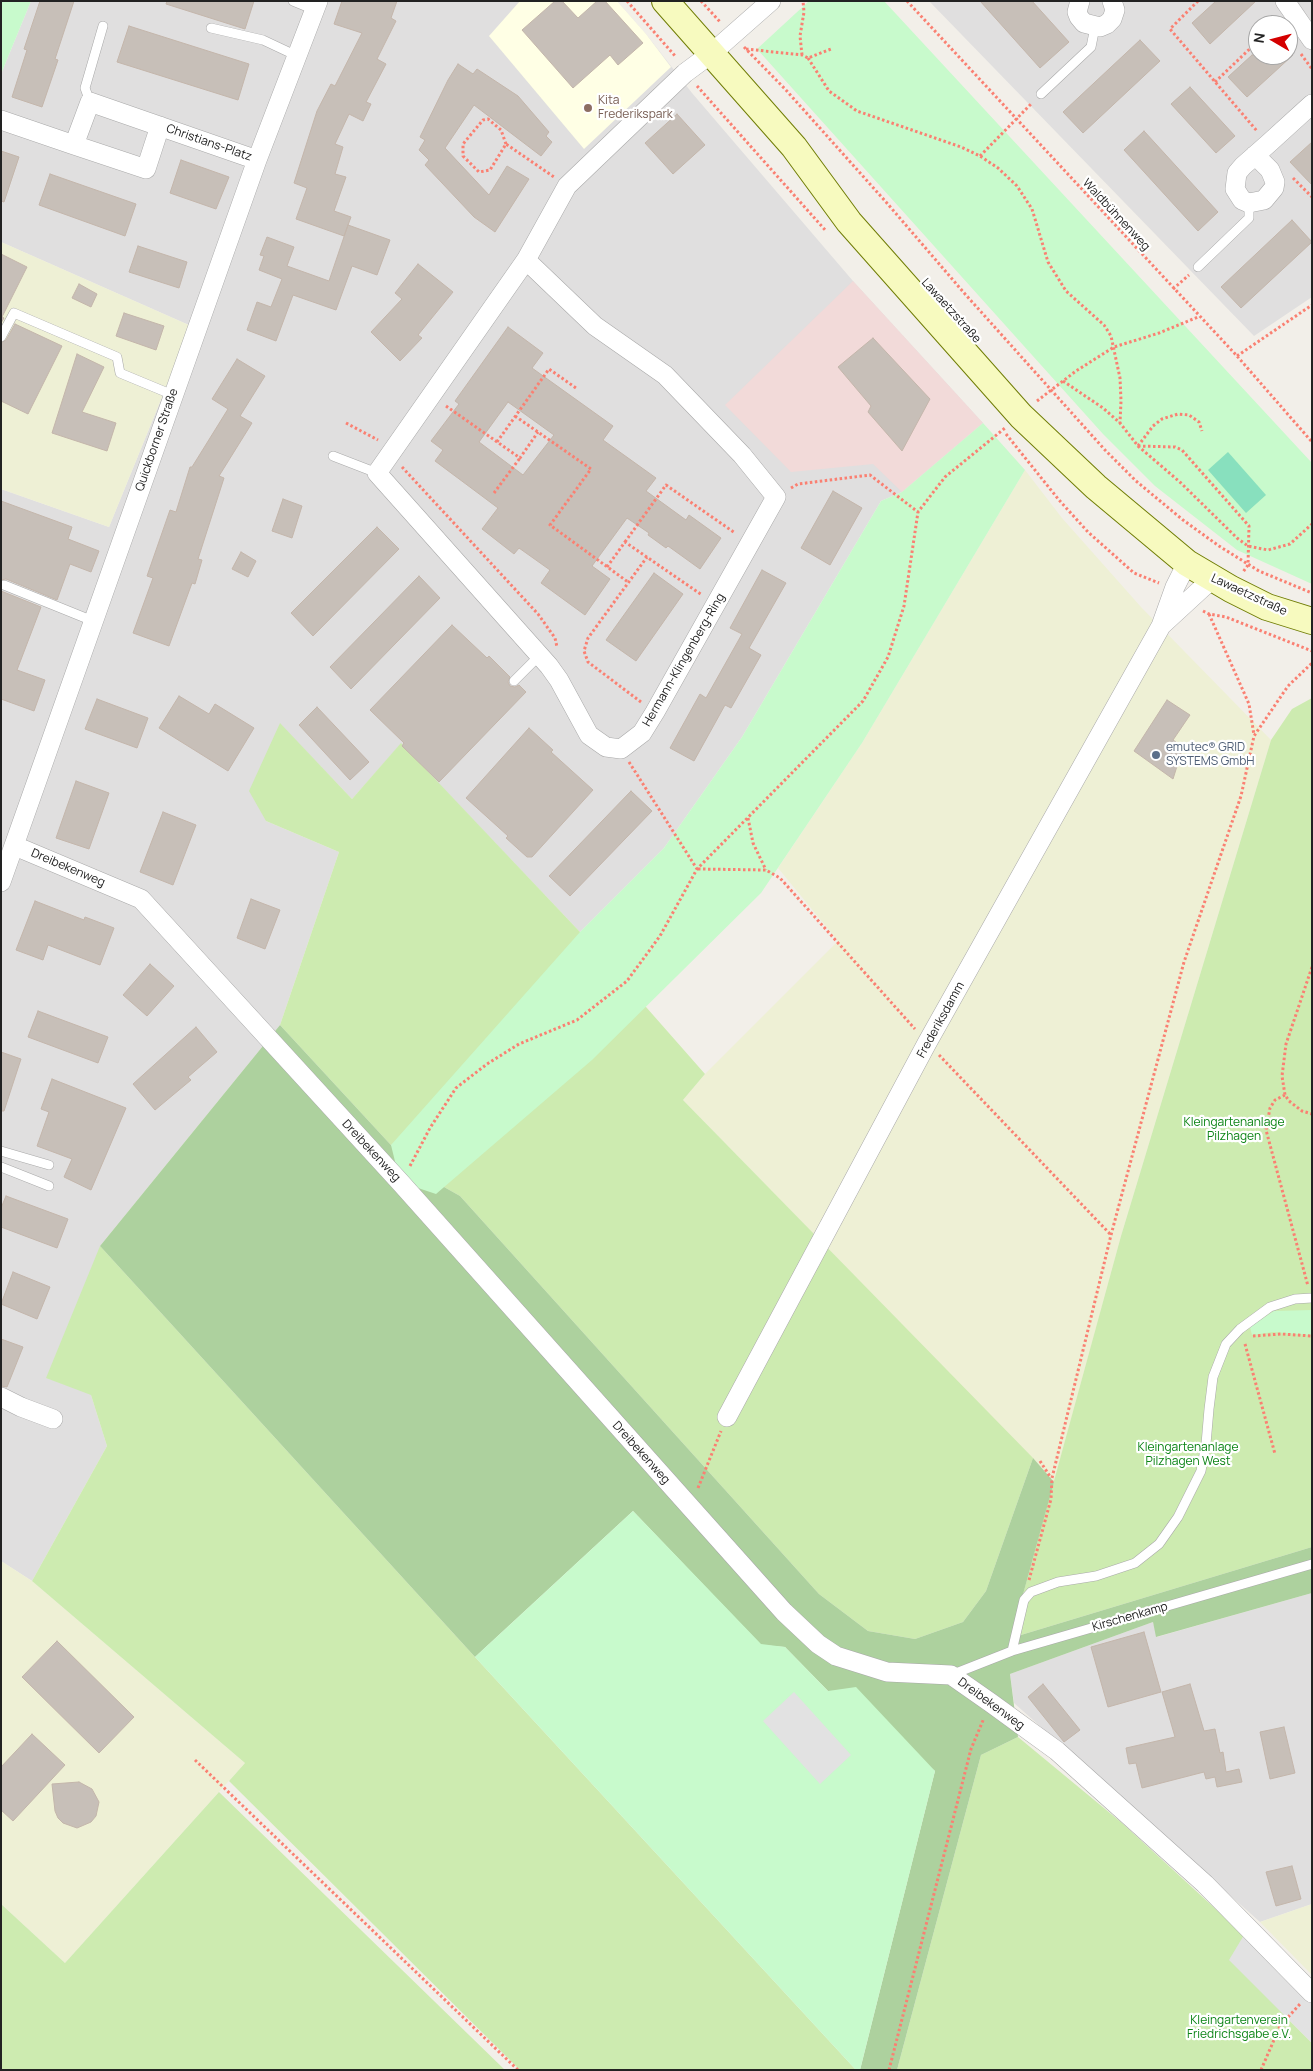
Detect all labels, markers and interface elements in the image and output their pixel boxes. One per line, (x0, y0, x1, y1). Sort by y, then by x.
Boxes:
north arrow (1248, 15, 1298, 65)
text: N (1249, 32, 1269, 44)
place label: Kita Frederikspark (598, 94, 673, 122)
marker: Kita Frederikspark (582, 102, 594, 114)
street label: Christians-Platz (164, 122, 254, 164)
street label: Waldbühnenweg (1079, 176, 1153, 254)
street label: Lawaetzstraße (918, 276, 984, 346)
street label: Quickborner Straße (133, 387, 181, 493)
street label: Lawaetzstraße (1209, 571, 1289, 619)
street label: Hermann-Klingenberg-Ring (640, 591, 728, 729)
place label: emutec® GRID SYSTEMS GmbH (1166, 741, 1255, 769)
marker: emutec® GRID SYSTEMS GmbH (1150, 749, 1162, 761)
street label: Dreibekenweg (29, 846, 107, 890)
street label: Frederiksdamm (914, 979, 968, 1061)
park label: Kleingartenanlage Pilzhagen (1184, 1116, 1284, 1144)
street label: Dreibekenweg (339, 1117, 403, 1185)
street label: Dreibekenweg (609, 1419, 673, 1487)
park label: Kleingartenanlage Pilzhagen West (1138, 1441, 1238, 1469)
street label: Kirschenkamp (1091, 1599, 1169, 1635)
street label: Dreibekenweg (955, 1675, 1027, 1733)
park label: Kleingartenverein Friedrichsgabe e.V. (1187, 2014, 1291, 2042)

